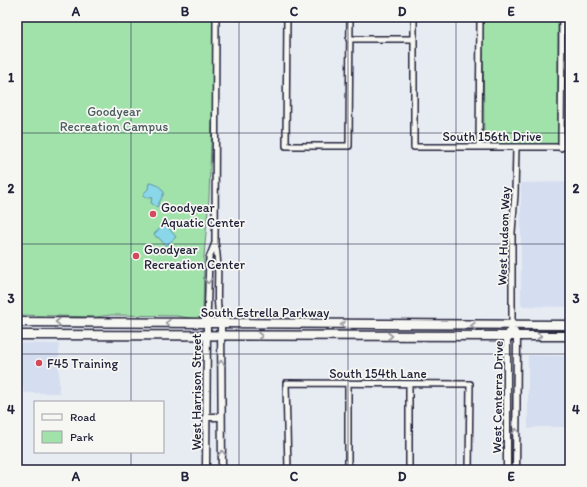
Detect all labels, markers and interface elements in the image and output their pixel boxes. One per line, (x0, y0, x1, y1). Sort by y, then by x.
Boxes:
text: A (71, 4, 81, 19)
text: B (181, 4, 190, 19)
text: C (290, 4, 299, 19)
text: D (398, 4, 407, 19)
text: E (507, 4, 515, 19)
text: 1 (8, 70, 14, 85)
text: 1 (573, 70, 579, 85)
park label: Goodyear Recreation Campus (60, 104, 168, 134)
street label: South 156th Drive (442, 129, 542, 144)
text: 2 (8, 181, 15, 196)
text: 2 (573, 181, 580, 196)
street label: West Hudson Way (494, 186, 513, 286)
place label: Goodyear Aquatic Center (161, 200, 246, 230)
marker: Goodyear Aquatic Center (148, 209, 158, 219)
place label: Goodyear Recreation Center (144, 242, 246, 272)
marker: Goodyear Recreation Center (131, 251, 141, 261)
one-way arrow (204, 278, 212, 284)
text: 3 (7, 291, 15, 306)
text: 3 (572, 291, 580, 306)
street label: South Estrella Parkway (201, 305, 329, 320)
one-way arrow (55, 318, 61, 326)
one-way arrow (165, 319, 171, 327)
one-way arrow (340, 320, 346, 329)
one-way arrow (470, 322, 476, 330)
one-way arrow (257, 332, 263, 340)
one-way arrow (387, 332, 393, 340)
one-way arrow (536, 332, 542, 340)
street label: West Harrison Street (189, 334, 204, 450)
street label: West Centerra Drive (489, 341, 506, 453)
place label: F45 Training (47, 356, 118, 371)
marker: F45 Training (34, 358, 44, 368)
one-way arrow (217, 360, 225, 366)
street label: South 154th Lane (329, 366, 427, 381)
legend (34, 401, 164, 453)
text: 4 (7, 402, 15, 417)
text: 4 (572, 402, 580, 417)
text: Road (70, 410, 96, 424)
one-way arrow (512, 428, 520, 434)
text: Park (70, 430, 94, 444)
one-way arrow (218, 450, 226, 456)
text: A (71, 469, 81, 484)
text: B (181, 469, 190, 484)
text: C (290, 469, 299, 484)
text: D (398, 469, 407, 484)
text: E (507, 469, 515, 484)

